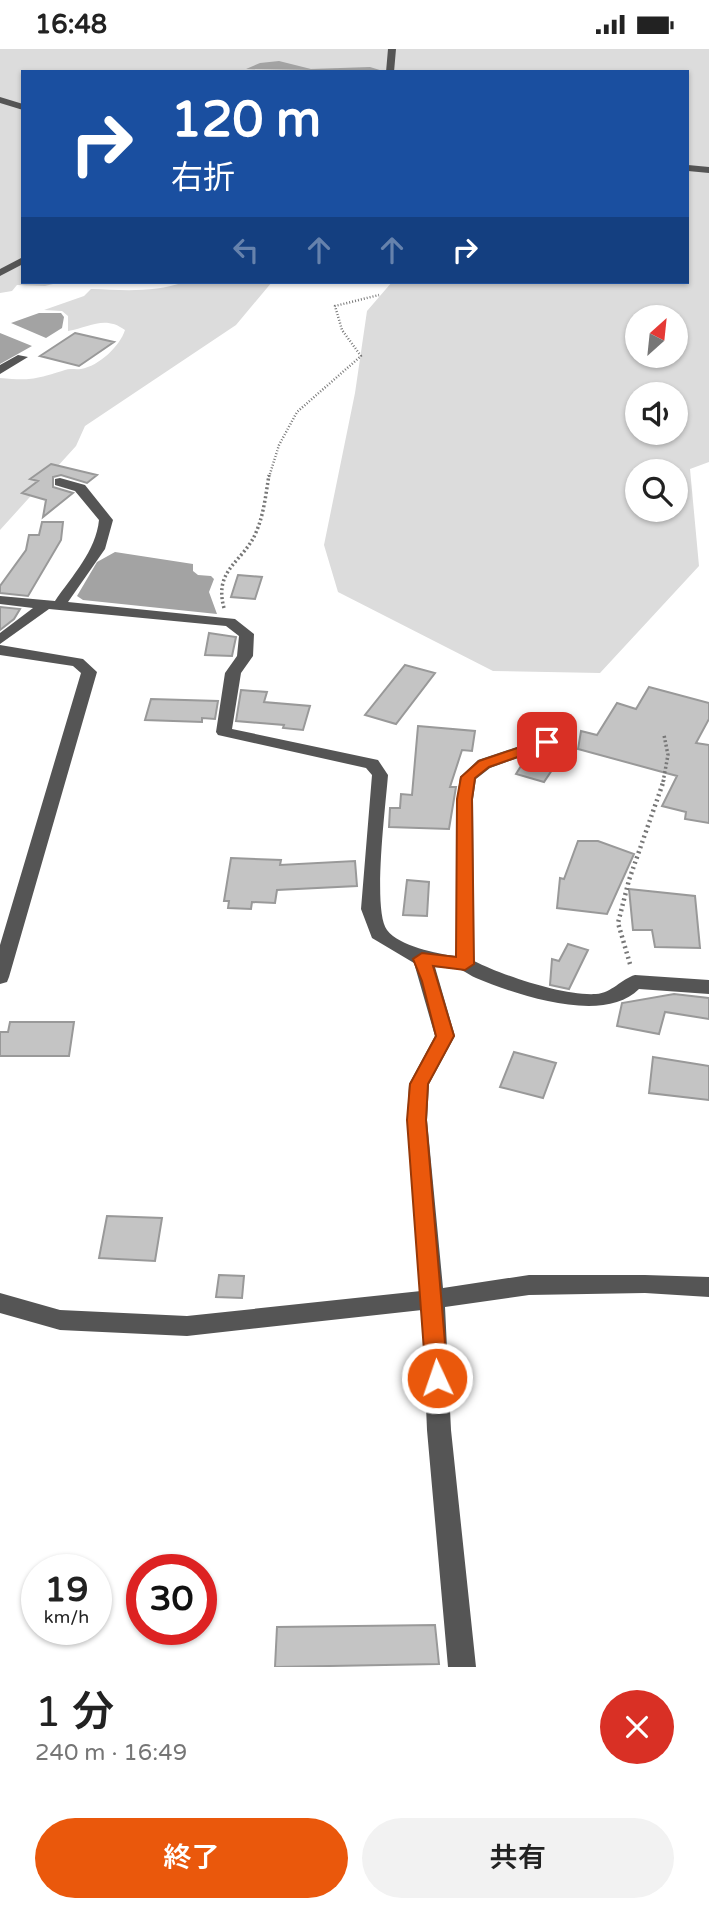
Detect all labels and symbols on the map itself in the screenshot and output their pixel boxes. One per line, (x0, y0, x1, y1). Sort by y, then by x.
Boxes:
north arrow (625, 305, 688, 367)
pin (517, 712, 577, 772)
position arrow (400, 1341, 474, 1415)
speed limit sign: 30 (126, 1554, 217, 1645)

